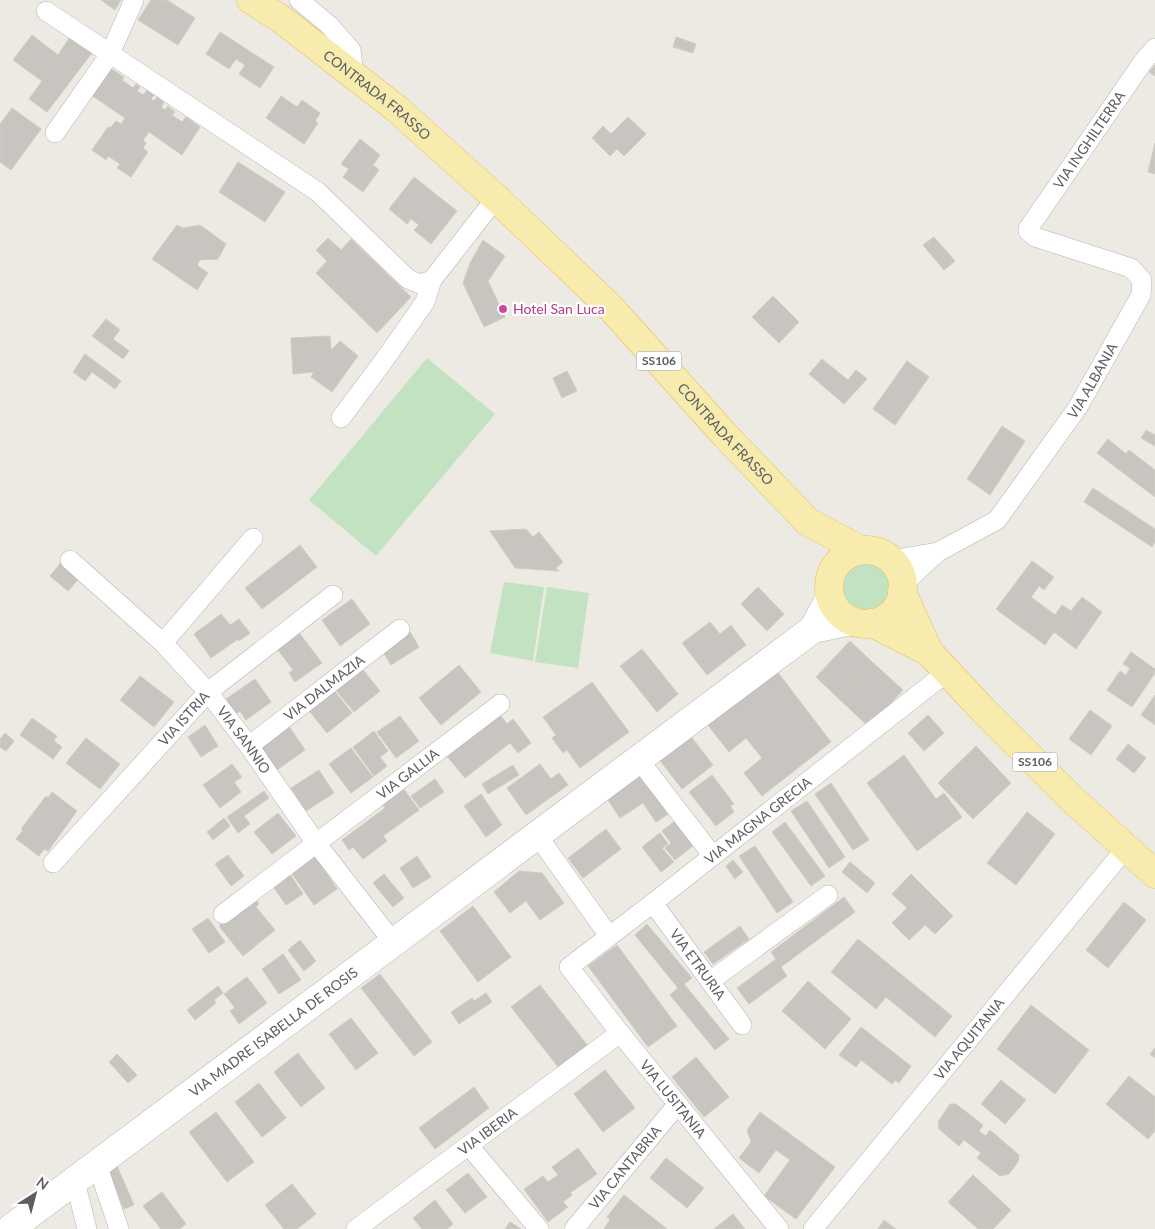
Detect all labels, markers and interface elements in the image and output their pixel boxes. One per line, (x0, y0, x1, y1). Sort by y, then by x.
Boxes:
street label: CONTRADA FRASSO (320, 46, 434, 143)
street label: VIA INGHILTERRA (1049, 87, 1129, 192)
place label: Hotel San Luca (513, 300, 605, 317)
marker: Hotel San Luca (497, 303, 509, 315)
street label: VIA ALBANIA (1063, 339, 1121, 422)
road number: SS106 (636, 352, 682, 371)
street label: CONTRADA FRASSO (674, 379, 777, 489)
street label: VIA DALMAZIA (280, 651, 368, 724)
street label: VIA ISTRIA (154, 687, 213, 749)
street label: VIA SANNIO (214, 703, 274, 777)
street label: VIA GALLIA (373, 744, 442, 802)
road number: SS106 (1012, 752, 1058, 772)
street label: VIA MAGNA GRECIA (701, 772, 815, 867)
street label: VIA ETRURIA (667, 925, 730, 1003)
street label: VIA MADRE ISABELLA DE ROSIS (186, 963, 361, 1100)
street label: VIA AQUITANIA (930, 994, 1008, 1083)
street label: VIA LUSITANIA (637, 1056, 710, 1142)
street label: VIA IBERIA (454, 1103, 521, 1158)
street label: VIA CANTABRIA (585, 1121, 665, 1212)
north arrow (10, 1169, 60, 1219)
text: N (34, 1173, 52, 1193)

